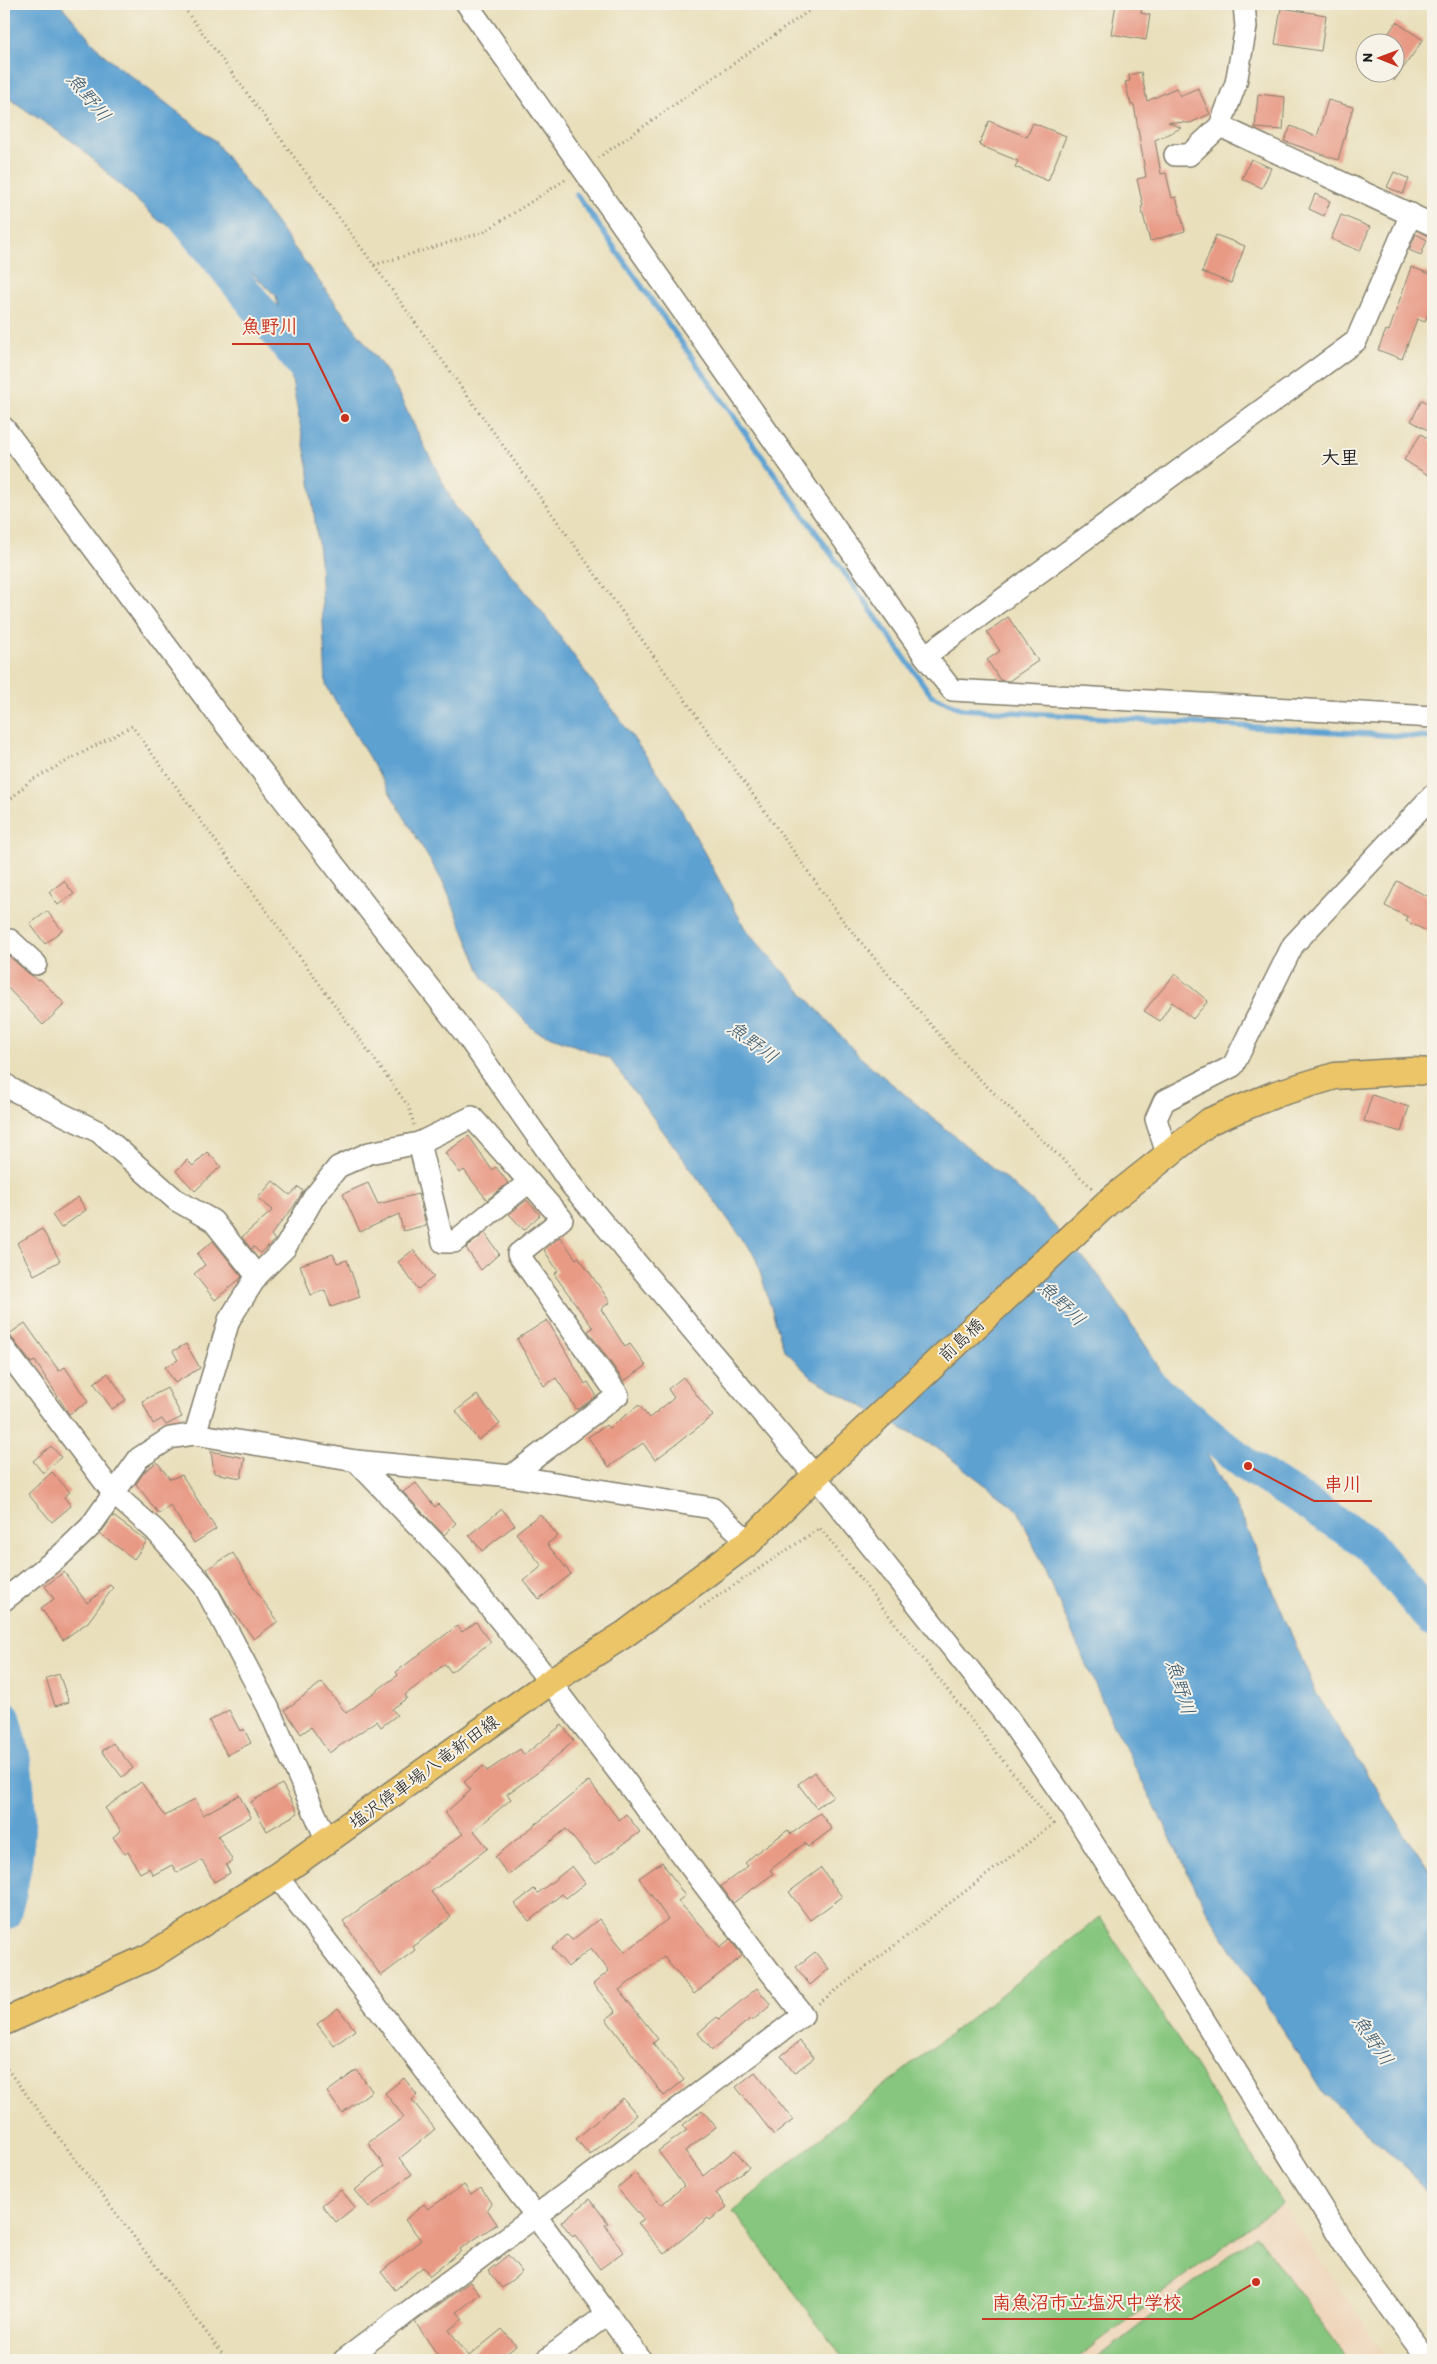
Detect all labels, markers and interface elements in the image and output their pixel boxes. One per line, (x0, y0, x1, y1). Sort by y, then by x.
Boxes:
north arrow (1354, 32, 1404, 82)
text: N (1359, 53, 1376, 63)
water label: 魚野川 (62, 68, 116, 126)
callout: 魚野川 (232, 310, 309, 344)
text: 魚野川 (241, 315, 299, 338)
district label: 大里 (1321, 446, 1359, 469)
water label: 魚野川 (723, 1016, 783, 1068)
water label: 魚野川 (1034, 1275, 1090, 1331)
street label: 前島橋 (934, 1314, 988, 1366)
callout: 串川 (1314, 1467, 1372, 1501)
text: 串川 (1324, 1473, 1362, 1496)
water label: 魚野川 (1162, 1656, 1200, 1718)
street label: 塩沢停車場八竜新田線 (345, 1710, 503, 1834)
water label: 魚野川 (1348, 2010, 1398, 2070)
callout: 南魚沼市立塩沢中学校 (982, 2285, 1192, 2319)
text: 南魚沼市立塩沢中学校 (992, 2291, 1182, 2314)

